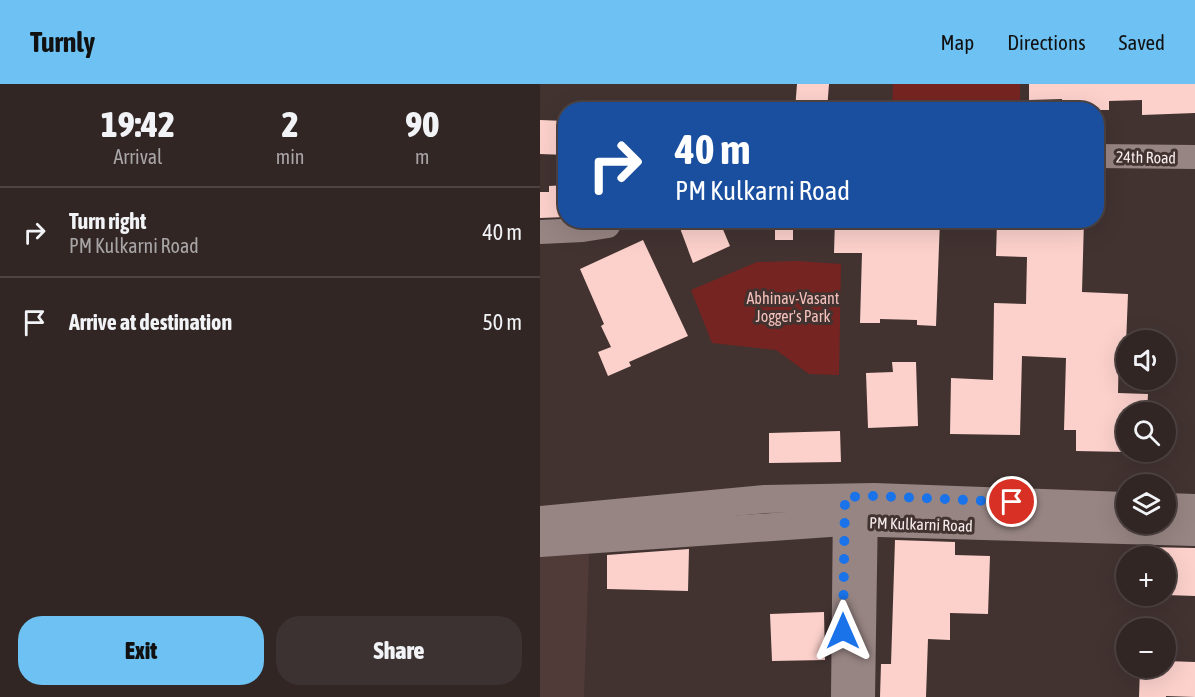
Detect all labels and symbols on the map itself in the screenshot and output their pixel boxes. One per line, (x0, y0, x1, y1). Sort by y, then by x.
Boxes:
street label: 24th Road (1116, 147, 1176, 167)
park label: Abhinav-Vasant Jogger's Park (747, 289, 840, 326)
pin (986, 476, 1037, 527)
street label: PM Kulkarni Road (869, 513, 973, 535)
position arrow (811, 599, 875, 663)

